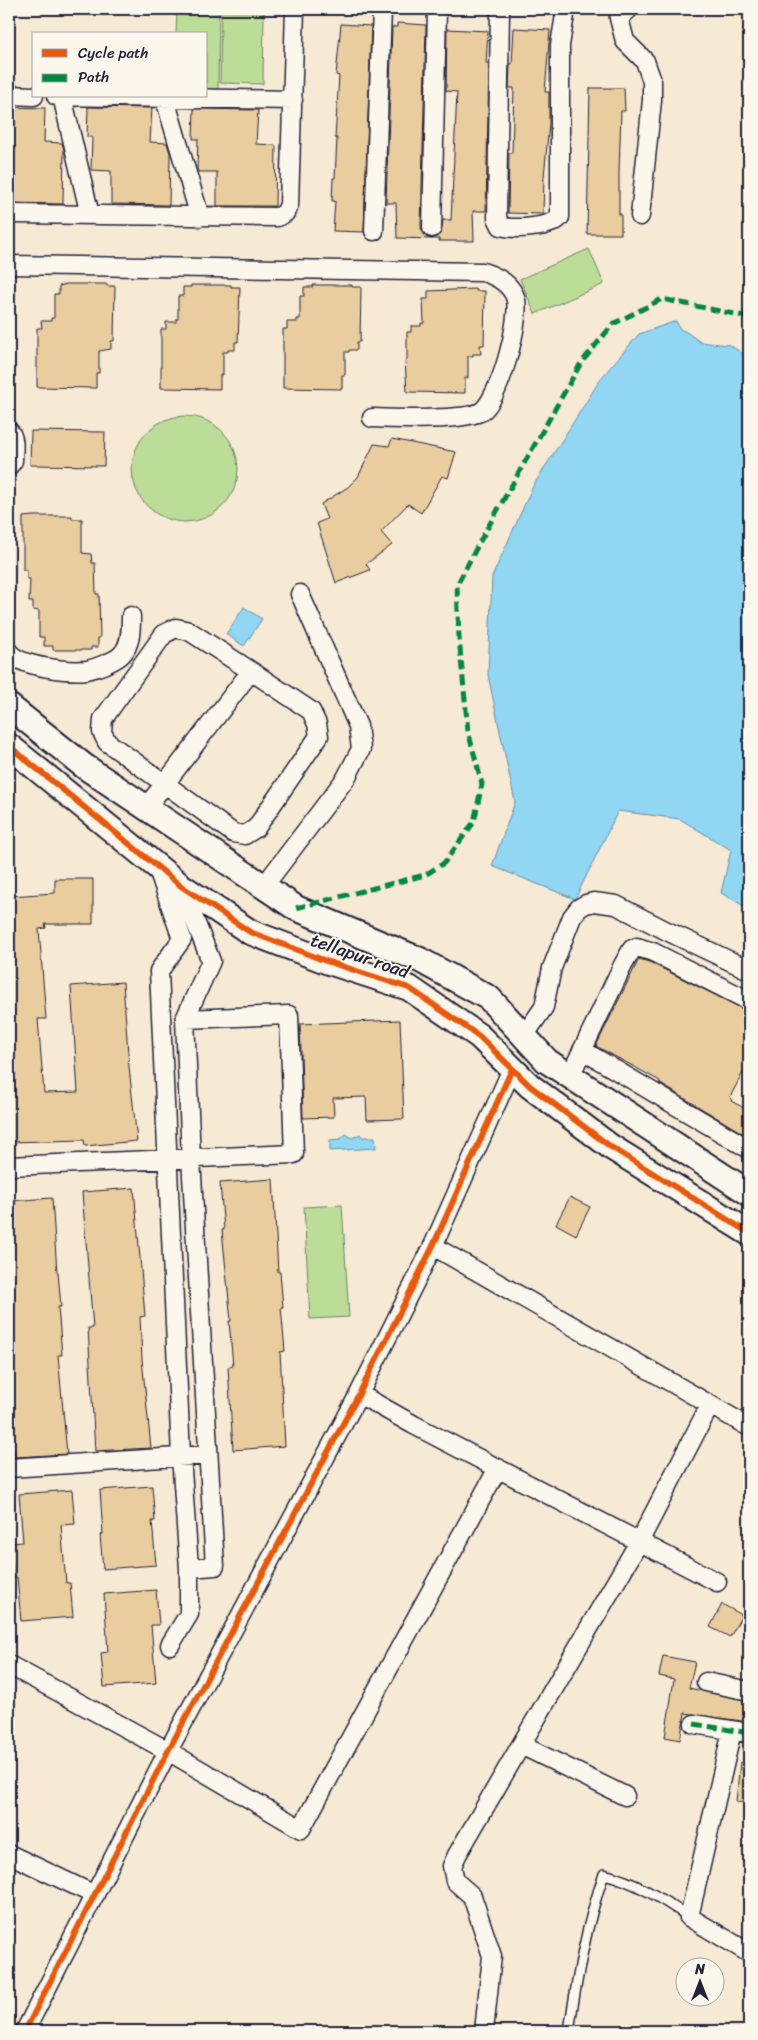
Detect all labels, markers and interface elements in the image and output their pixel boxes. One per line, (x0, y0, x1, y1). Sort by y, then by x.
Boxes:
legend (32, 32, 208, 98)
text: Cycle path (78, 40, 149, 66)
text: Path (78, 64, 109, 90)
street label: tellapur road (306, 924, 415, 988)
text: N (694, 1957, 705, 1982)
north arrow (676, 1958, 726, 2008)

